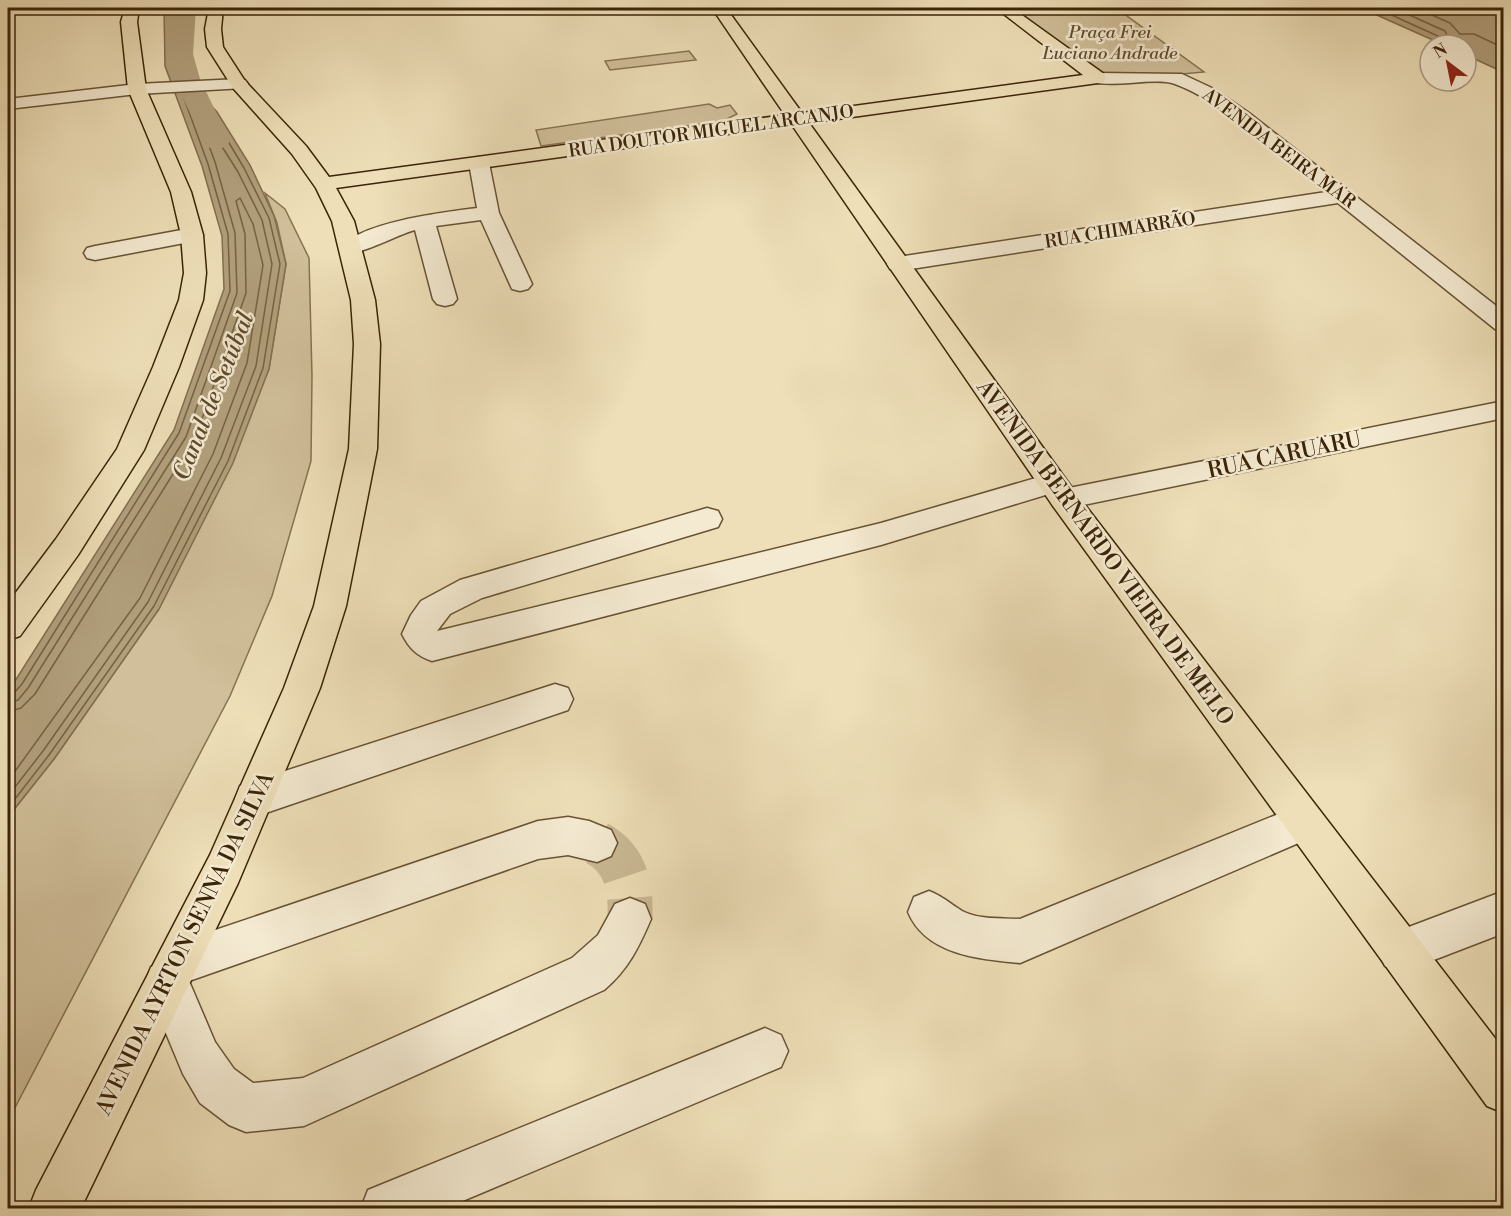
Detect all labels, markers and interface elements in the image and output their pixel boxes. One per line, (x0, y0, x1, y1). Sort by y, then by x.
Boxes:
park label: Praça Frei Luciano Andrade (1042, 21, 1178, 65)
north arrow (1418, 33, 1478, 93)
text: N (1430, 39, 1452, 63)
street label: AVENIDA BEIRA MAR (1197, 83, 1360, 214)
street label: RUA DOUTOR MIGUEL ARCANJO (567, 100, 855, 163)
street label: RUA CHIMARRÃO (1043, 206, 1197, 254)
water label: Canal de Setúbal (166, 308, 261, 485)
street label: AVENIDA BERNARDO VIEIRA DE MELO (970, 374, 1239, 731)
street label: RUA CARUARU (1205, 426, 1365, 485)
street label: AVENIDA AYRTON SENNA DA SILVA (90, 767, 281, 1121)

